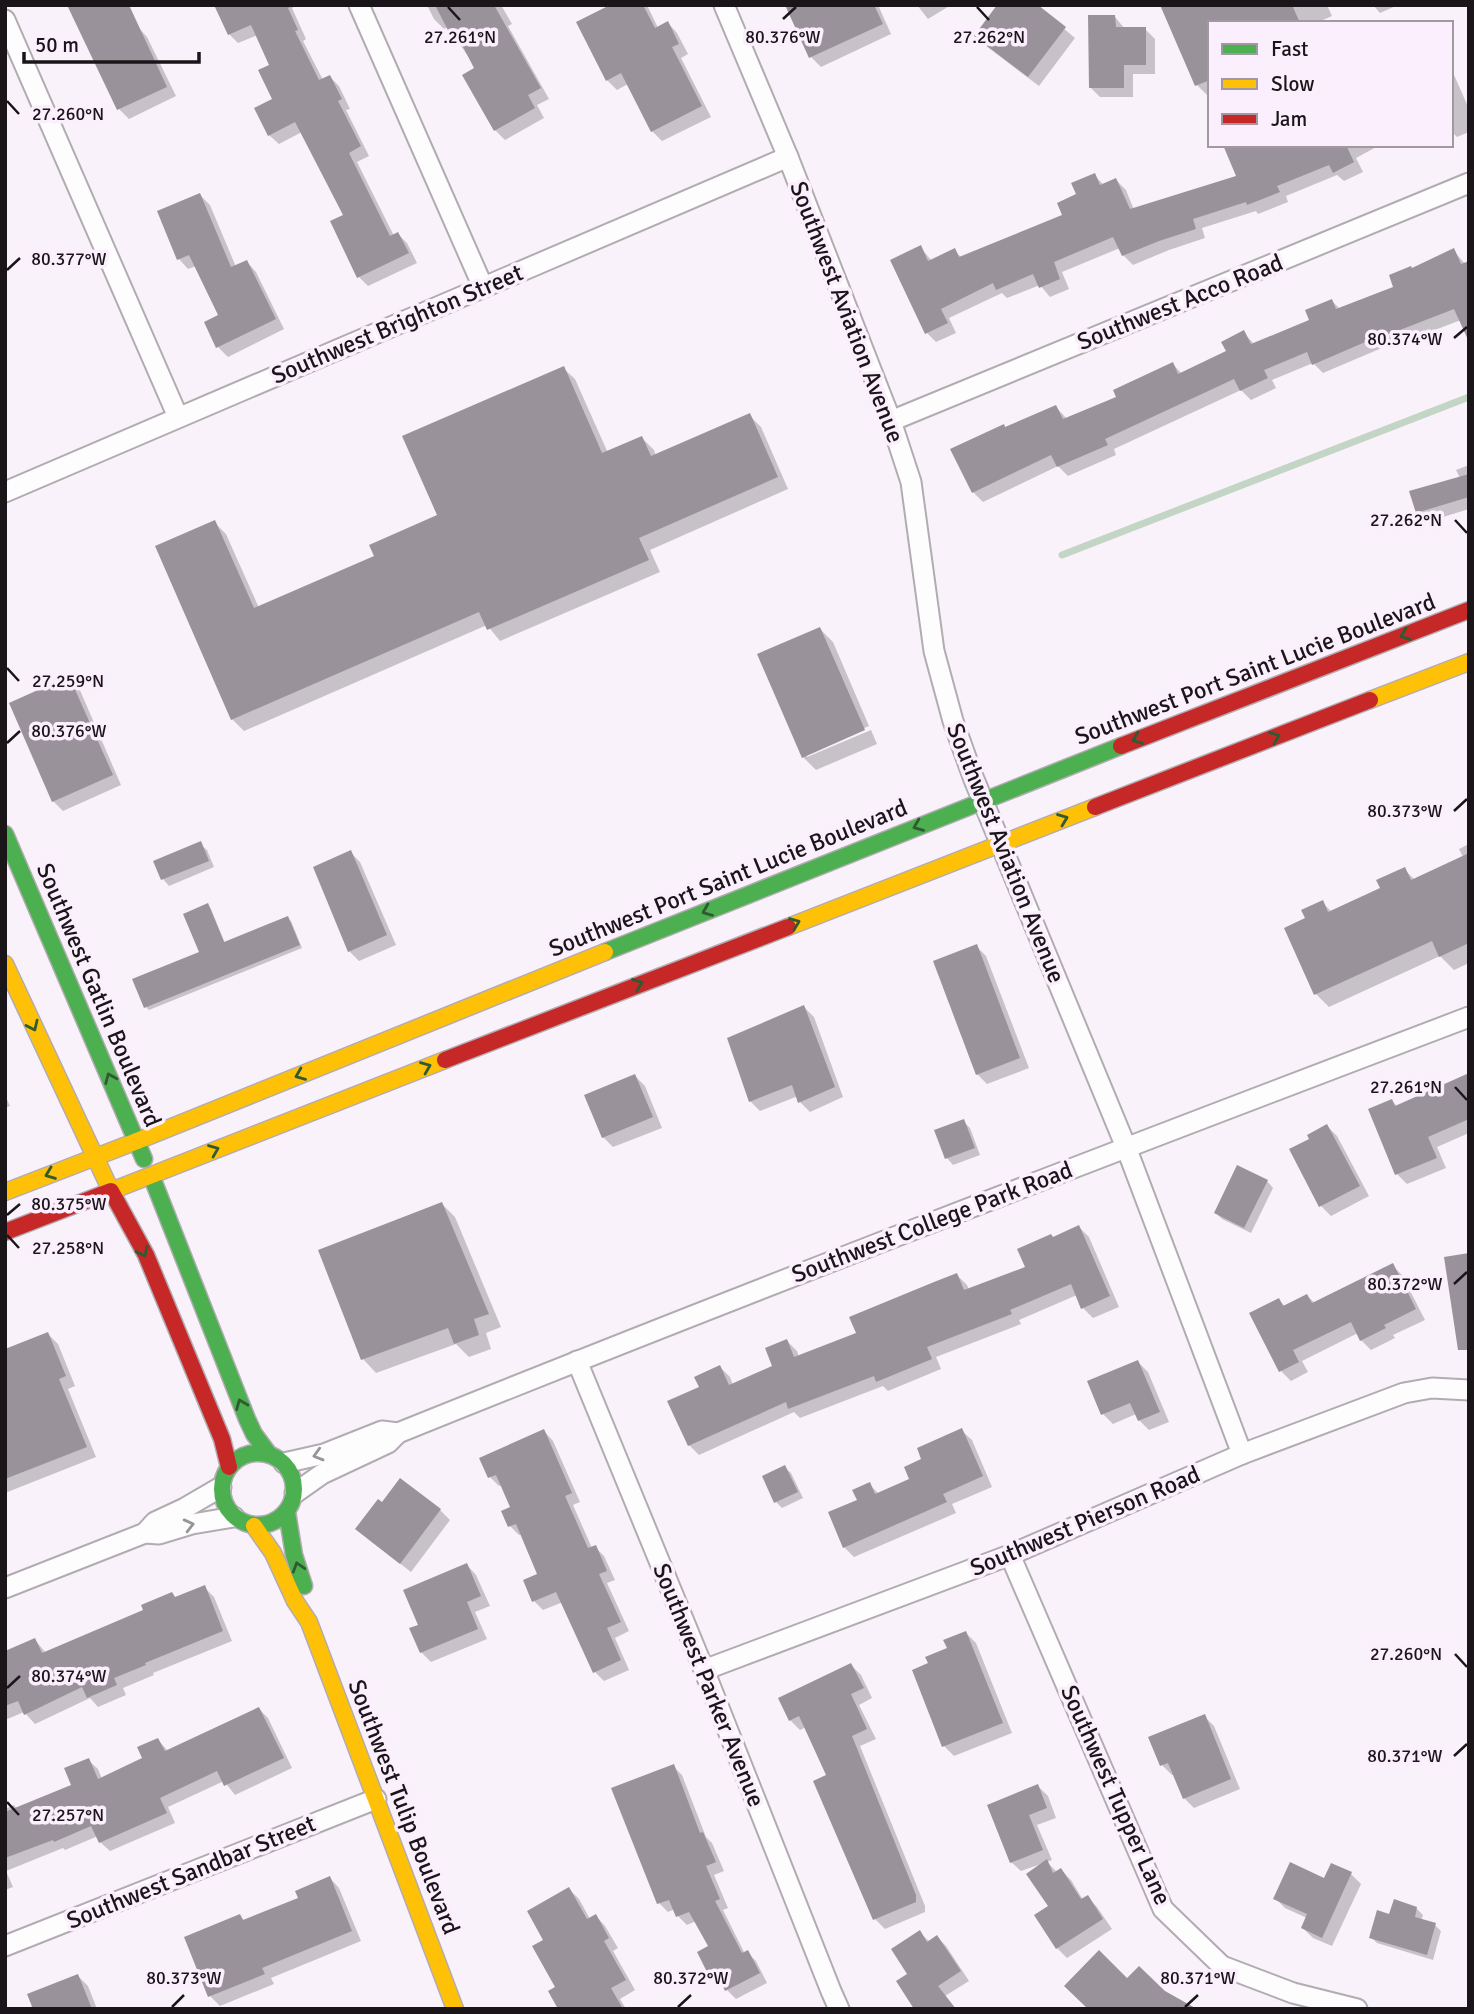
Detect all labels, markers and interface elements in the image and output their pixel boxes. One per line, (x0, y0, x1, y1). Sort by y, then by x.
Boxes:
scale bar (24, 21, 200, 65)
legend (1208, 21, 1453, 147)
text: 27.261°N (424, 26, 496, 48)
text: 80.376°W (745, 26, 821, 48)
text: 27.262°N (953, 26, 1025, 48)
text: 50 m (35, 32, 79, 58)
text: Fast (1271, 36, 1308, 62)
text: Slow (1271, 71, 1315, 97)
text: 27.260°N (32, 103, 104, 125)
text: Jam (1271, 106, 1307, 132)
street label: Southwest Aviation Avenue (783, 177, 911, 447)
street label: Southwest Acco Road (1073, 247, 1287, 357)
text: 80.377°W (31, 248, 107, 270)
street label: Southwest Brighton Street (267, 257, 527, 391)
text: 80.374°W (1367, 328, 1443, 350)
text: 27.262°N (1370, 509, 1442, 531)
street label: Southwest Port Saint Lucie Boulevard (1070, 586, 1440, 752)
one-way arrow (1400, 626, 1412, 640)
text: 27.259°N (32, 670, 104, 692)
street label: Southwest Aviation Avenue (940, 719, 1072, 987)
text: 80.376°W (31, 720, 107, 742)
one-way arrow (1132, 731, 1144, 745)
one-way arrow (1268, 731, 1280, 745)
street label: Southwest Port Saint Lucie Boulevard (544, 792, 912, 964)
text: 80.373°W (1367, 800, 1443, 822)
one-way arrow (1056, 813, 1068, 827)
one-way arrow (912, 818, 925, 832)
street label: Southwest Gatlin Boulevard (30, 858, 168, 1132)
one-way arrow (701, 903, 713, 917)
one-way arrow (789, 917, 801, 931)
one-way arrow (631, 979, 643, 993)
one-way arrow (25, 1019, 39, 1032)
one-way arrow (419, 1061, 431, 1075)
one-way arrow (294, 1067, 306, 1081)
one-way arrow (104, 1073, 118, 1085)
text: 27.261°N (1370, 1076, 1442, 1098)
one-way arrow (208, 1145, 220, 1159)
street label: Southwest College Park Road (787, 1155, 1077, 1289)
one-way arrow (44, 1166, 56, 1180)
text: 80.375°W (31, 1193, 107, 1215)
text: 27.258°N (32, 1237, 104, 1259)
one-way arrow (135, 1245, 149, 1257)
text: 80.372°W (1367, 1273, 1443, 1295)
one-way arrow (236, 1399, 250, 1411)
one-way arrow (313, 1447, 325, 1461)
street label: Southwest Pierson Road (965, 1459, 1205, 1583)
one-way arrow (183, 1519, 195, 1533)
street label: Southwest Parker Avenue (646, 1559, 772, 1811)
one-way arrow (291, 1562, 306, 1574)
text: 27.260°N (1370, 1643, 1442, 1665)
text: 80.374°W (31, 1665, 107, 1687)
street label: Southwest Tulip Boulevard (341, 1675, 467, 1939)
street label: Southwest Tupper Lane (1054, 1680, 1178, 1910)
text: 80.371°W (1367, 1745, 1443, 1767)
text: 27.257°N (32, 1804, 104, 1826)
street label: Southwest Sandbar Street (62, 1808, 320, 1936)
text: 80.373°W (146, 1967, 222, 1989)
text: 80.372°W (653, 1967, 729, 1989)
text: 80.371°W (1160, 1967, 1236, 1989)

